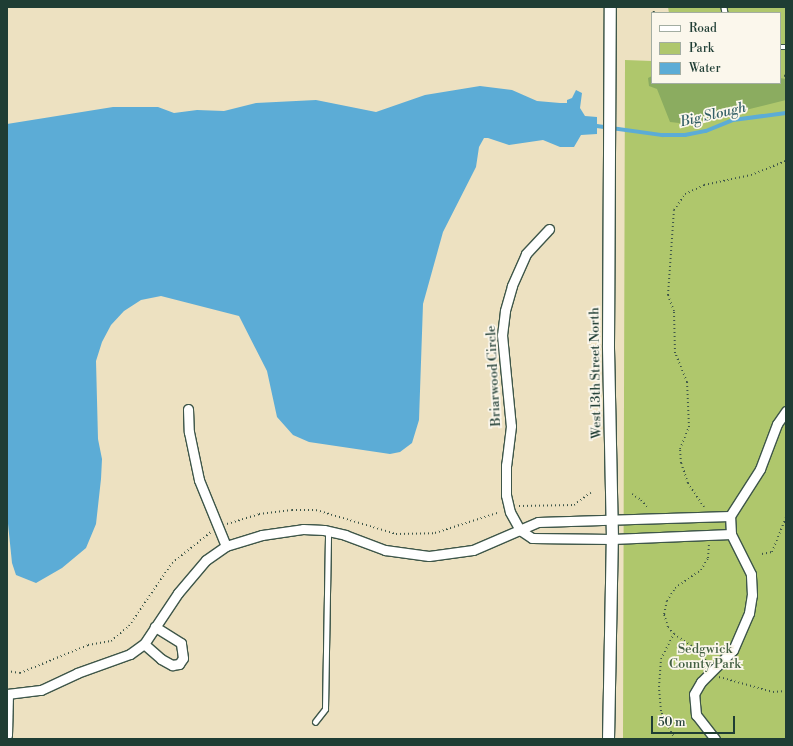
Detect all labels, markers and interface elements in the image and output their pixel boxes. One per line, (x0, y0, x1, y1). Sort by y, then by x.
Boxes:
legend (651, 12, 781, 84)
text: Road (689, 21, 717, 36)
text: Park (689, 41, 714, 56)
text: Water (689, 61, 721, 76)
water label: Big Slough (679, 99, 747, 131)
street label: West 13th Street North (587, 307, 605, 439)
street label: Briarwood Circle (484, 325, 504, 427)
park label: Sedgwick County Park (669, 642, 741, 673)
scale bar (653, 708, 737, 734)
text: 50 m (658, 715, 686, 730)

